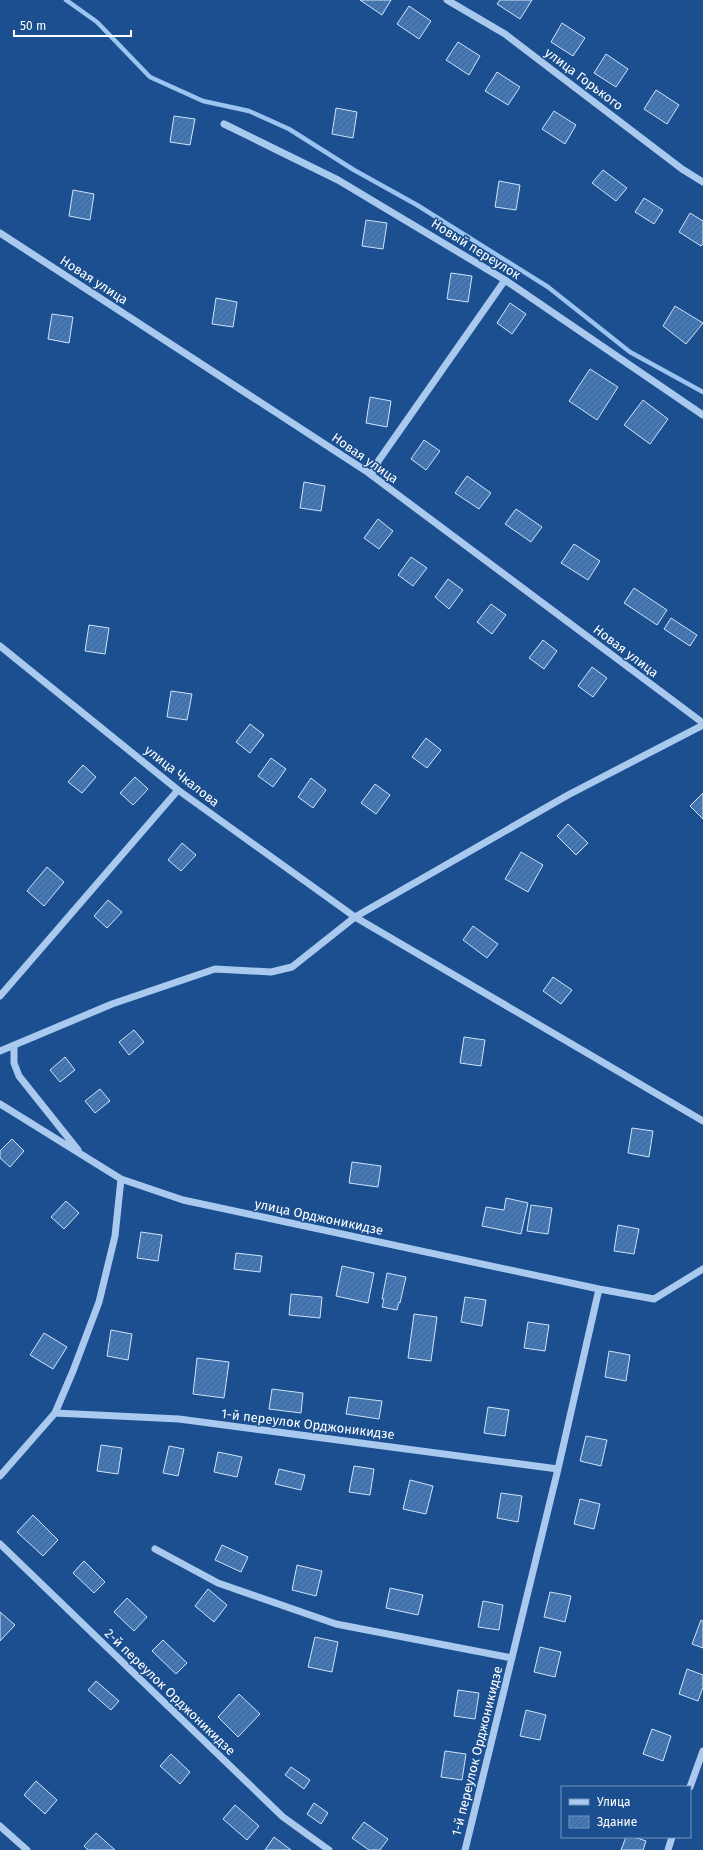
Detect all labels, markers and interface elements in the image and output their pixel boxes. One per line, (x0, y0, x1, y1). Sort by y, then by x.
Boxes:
scale bar (14, 12, 131, 38)
text: 50 m (20, 19, 46, 33)
street label: улица Горького (542, 45, 626, 113)
street label: Новый переулок (429, 216, 523, 283)
street label: Новая улица (57, 253, 131, 307)
street label: Новая улица (329, 430, 401, 486)
street label: Новая улица (591, 622, 661, 680)
street label: улица Чкалова (142, 742, 222, 810)
street label: улица Орджоникидзе (253, 1196, 385, 1238)
street label: 1-й переулок Орджоникидзе (220, 1406, 396, 1442)
street label: 2-й переулок Орджоникидзе (102, 1626, 238, 1758)
street label: 1-й переулок Орджоникидзе (449, 1664, 505, 1838)
legend (561, 1786, 691, 1838)
text: Улица (597, 1795, 631, 1809)
text: Здание (597, 1815, 637, 1829)

